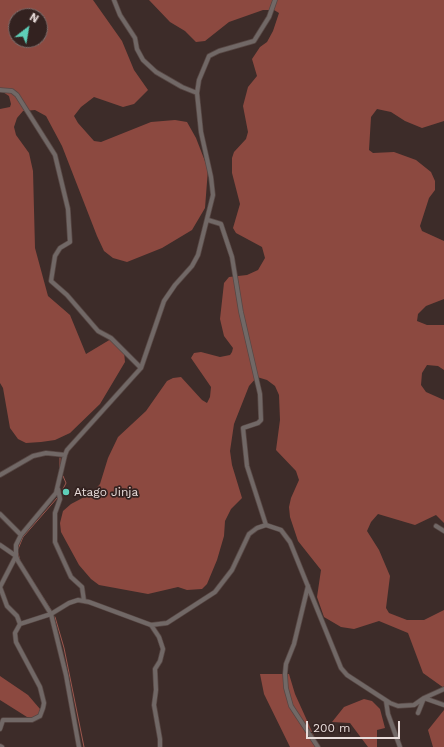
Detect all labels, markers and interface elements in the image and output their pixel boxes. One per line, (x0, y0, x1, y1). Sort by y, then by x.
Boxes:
north arrow (8, 8, 48, 48)
text: N (27, 10, 41, 26)
place label: Atago Jinja (74, 485, 138, 499)
marker: Atago Jinja (61, 487, 71, 497)
scale bar (308, 713, 402, 739)
text: 200 m (313, 721, 350, 735)

